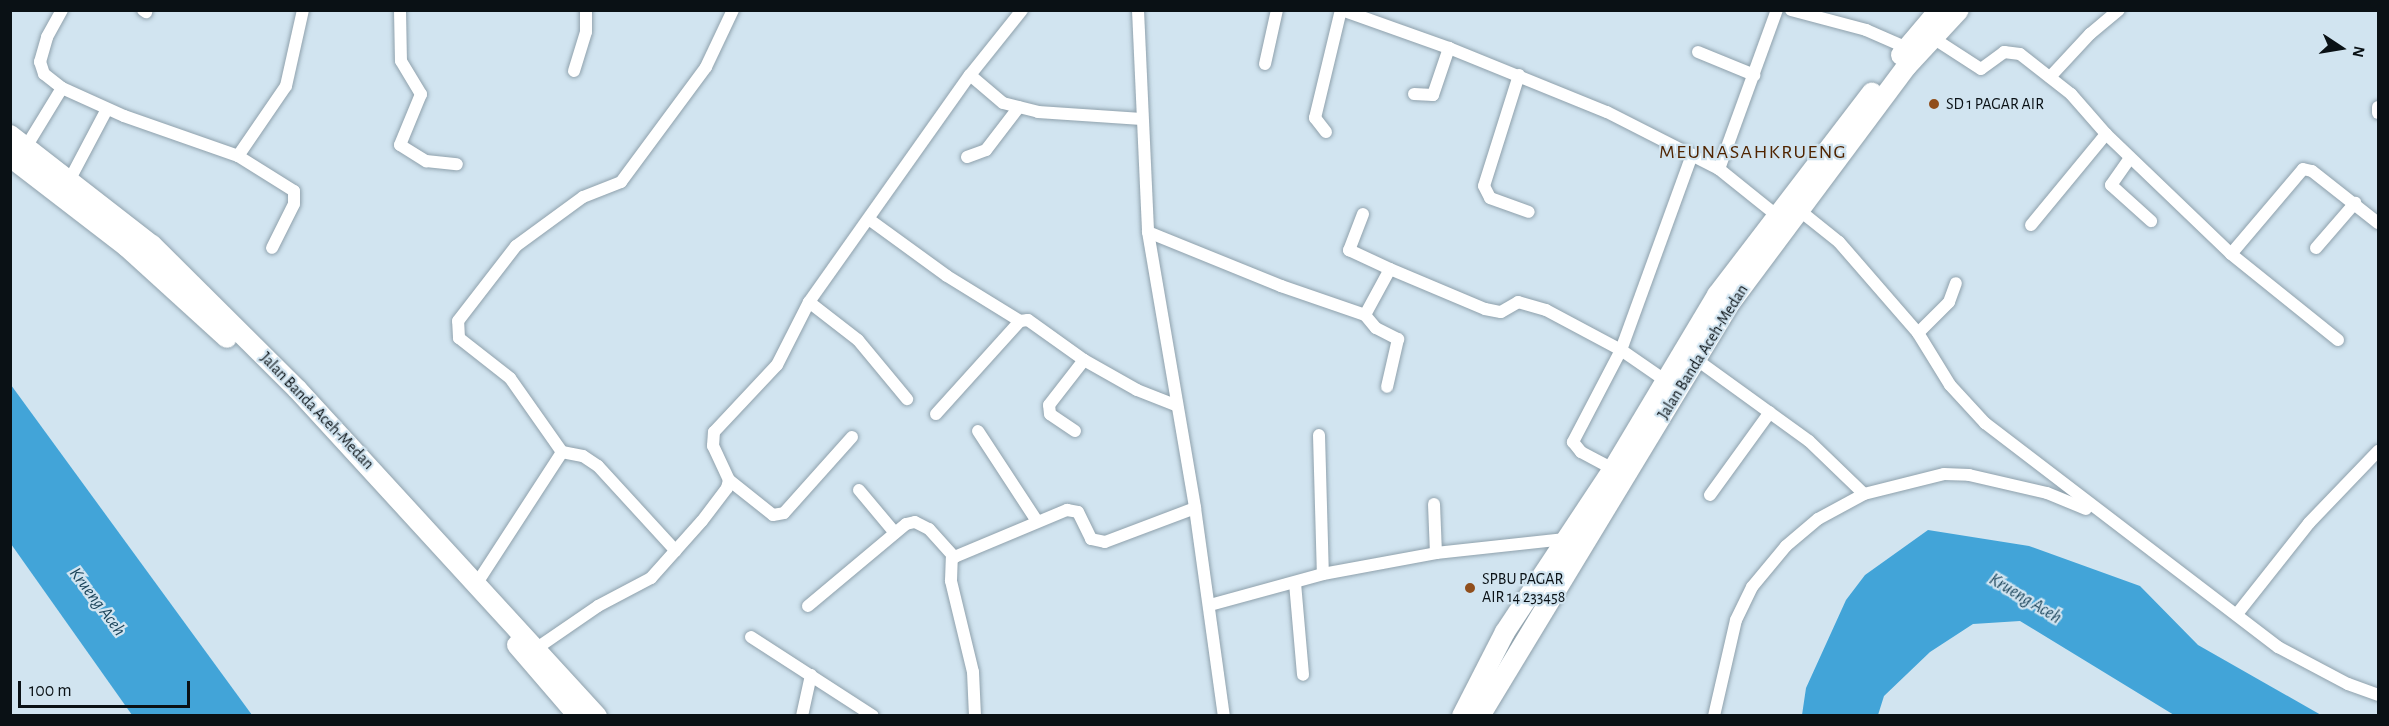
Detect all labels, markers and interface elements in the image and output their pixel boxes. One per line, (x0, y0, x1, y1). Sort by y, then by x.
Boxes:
north arrow (2311, 18, 2371, 78)
text: N (2350, 45, 2368, 59)
place label: SD 1 PAGAR AIR (1946, 94, 2044, 114)
marker: SD 1 PAGAR AIR (1927, 97, 1941, 111)
district label: MEUNASAHKRUENG (1659, 140, 1847, 164)
street label: Jalan Banda Aceh-Medan (1654, 281, 1752, 423)
street label: Jalan Banda Aceh-Medan (256, 349, 378, 473)
water label: Krueng Aceh (64, 563, 130, 641)
place label: SPBU PAGAR AIR 14 233458 (1482, 569, 1565, 607)
water label: Krueng Aceh (1985, 569, 2065, 629)
marker: SPBU PAGAR AIR 14 233458 (1463, 581, 1477, 595)
scale bar (21, 669, 194, 707)
text: 100 m (29, 682, 72, 700)

